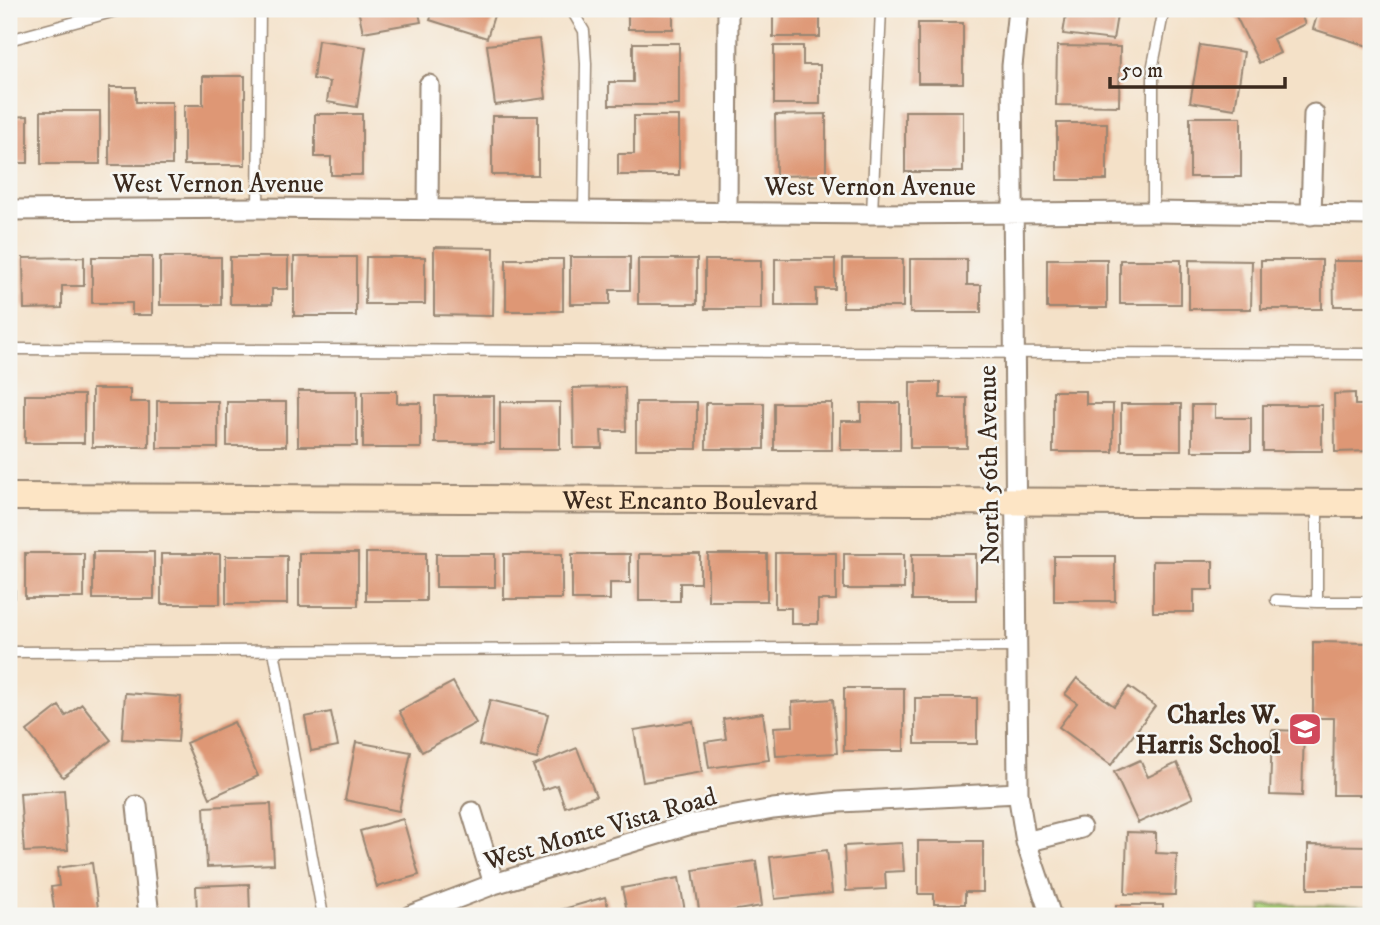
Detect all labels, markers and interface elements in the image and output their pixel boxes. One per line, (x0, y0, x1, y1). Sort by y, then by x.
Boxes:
scale bar (1110, 46, 1286, 90)
text: 50 m (1121, 58, 1163, 84)
street label: West Vernon Avenue (111, 168, 324, 201)
street label: West Vernon Avenue (763, 171, 976, 204)
street label: North 56th Avenue (971, 365, 1008, 565)
street label: West Encanto Boulevard (561, 484, 818, 519)
place label: Charles W. Harris School (1135, 699, 1281, 762)
school or university icon: Charles W. Harris School (1286, 710, 1324, 748)
street label: West Monte Vista Road (479, 780, 721, 879)

